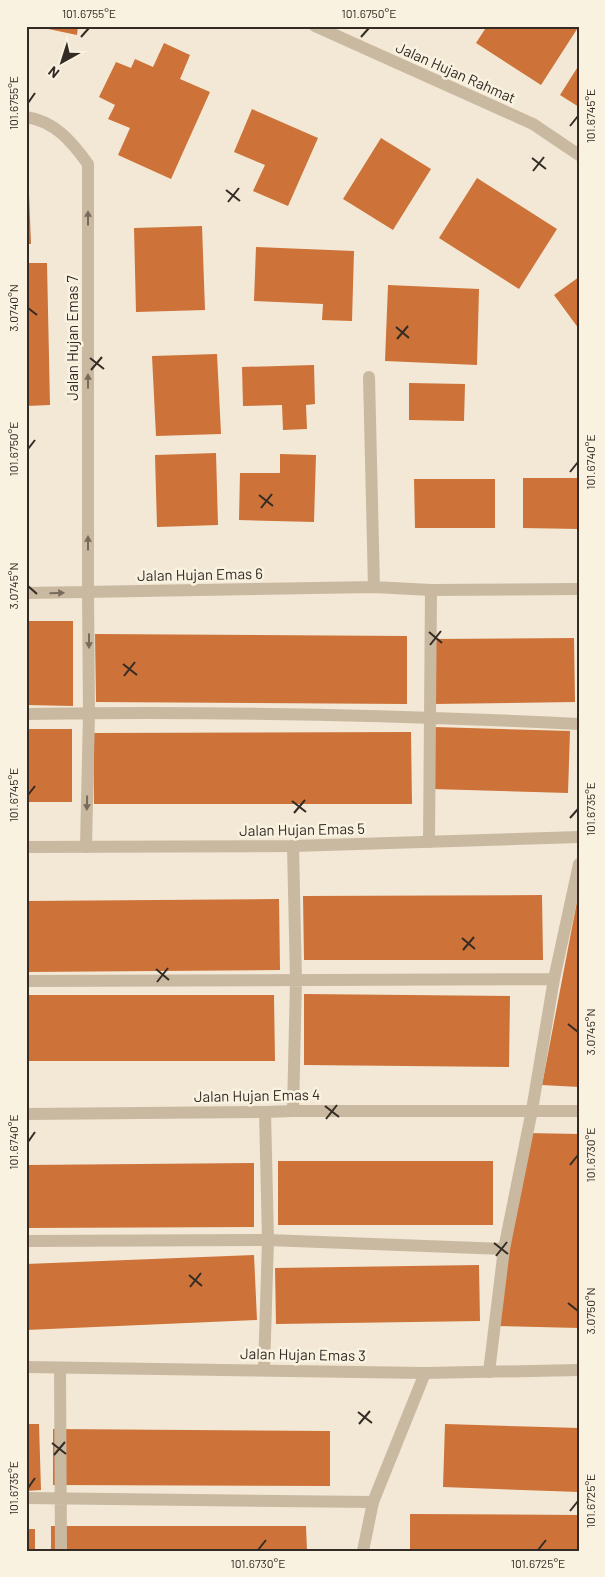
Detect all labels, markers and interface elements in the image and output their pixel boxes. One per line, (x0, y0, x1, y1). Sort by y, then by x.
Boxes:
text: 101.6755°E (62, 6, 116, 20)
text: 101.6750°E (342, 6, 396, 20)
north arrow (38, 38, 88, 88)
street label: Jalan Hujan Rahmat (393, 38, 519, 106)
text: N (45, 63, 62, 82)
text: 101.6755°E (6, 76, 20, 130)
text: 101.6745°E (583, 89, 597, 143)
one-way arrow (84, 210, 92, 226)
street label: Jalan Hujan Emas 7 (63, 275, 81, 401)
text: 3.0740°N (6, 284, 20, 332)
one-way arrow (84, 373, 92, 389)
text: 101.6750°E (6, 422, 20, 476)
text: 101.6740°E (583, 434, 597, 490)
one-way arrow (84, 535, 92, 551)
text: 3.0745°N (6, 562, 20, 610)
street label: Jalan Hujan Emas 6 (137, 564, 263, 584)
one-way arrow (50, 588, 66, 596)
one-way arrow (85, 633, 93, 649)
text: 101.6745°E (6, 768, 20, 822)
text: 101.6735°E (583, 782, 597, 836)
one-way arrow (83, 796, 91, 812)
street label: Jalan Hujan Emas 5 (239, 819, 365, 839)
text: 3.0745°N (583, 1008, 597, 1056)
street label: Jalan Hujan Emas 4 (194, 1085, 320, 1105)
text: 101.6740°E (6, 1114, 20, 1170)
text: 101.6730°E (583, 1128, 597, 1182)
text: 3.0750°N (583, 1287, 597, 1335)
street label: Jalan Hujan Emas 3 (240, 1344, 366, 1364)
text: 101.6735°E (6, 1461, 20, 1515)
text: 101.6725°E (583, 1474, 597, 1528)
text: 101.6730°E (231, 1556, 285, 1570)
text: 101.6725°E (511, 1556, 565, 1570)

